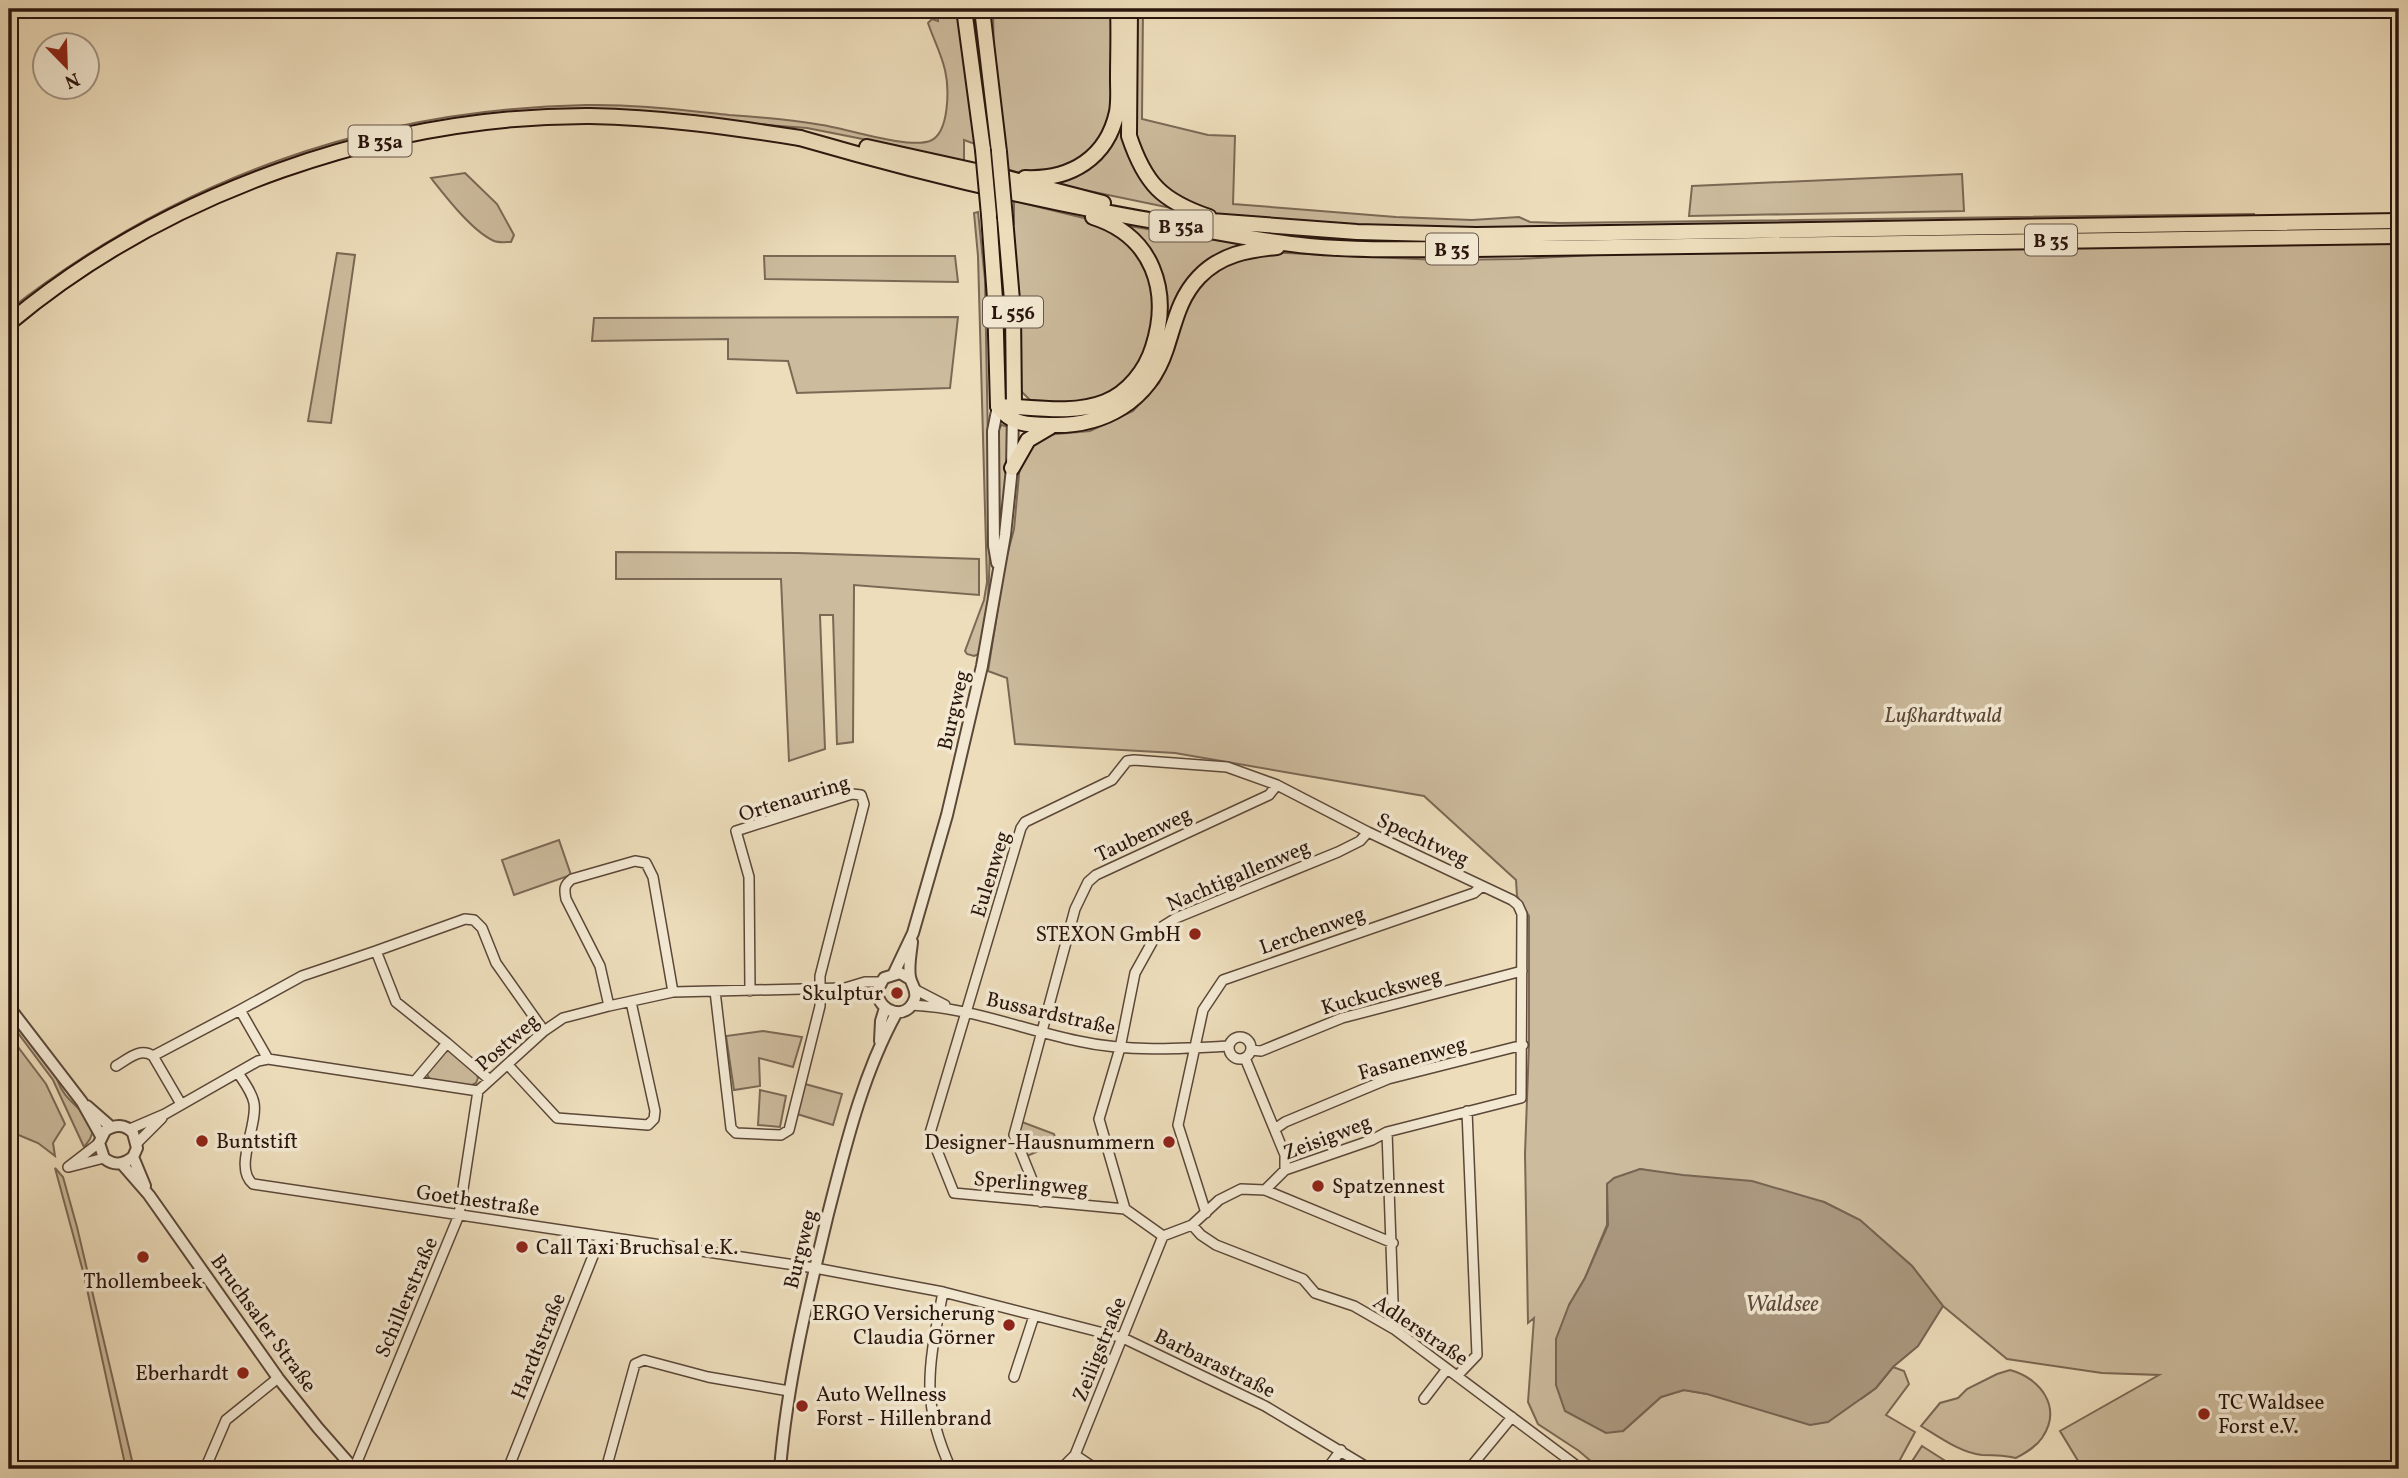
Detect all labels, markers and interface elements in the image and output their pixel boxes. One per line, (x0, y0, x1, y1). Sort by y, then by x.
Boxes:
north arrow (32, 32, 102, 102)
text: N (60, 65, 83, 95)
road number: B 35a (348, 125, 412, 156)
road number: B 35a (1150, 210, 1212, 242)
road number: B 35 (2025, 224, 2077, 256)
road number: B 35 (1426, 233, 1478, 264)
road number: L 556 (983, 296, 1043, 328)
street label: Burgweg (931, 668, 978, 753)
park label: Lußhardtwald (1884, 702, 2002, 731)
street label: Ortenauring (735, 769, 853, 830)
street label: Taubenweg (1091, 800, 1197, 870)
street label: Spechtweg (1371, 806, 1473, 874)
street label: Eulenweg (965, 828, 1018, 921)
street label: Nachtigallenweg (1162, 833, 1315, 920)
street label: Lerchenweg (1256, 900, 1369, 963)
place label: STEXON GmbH (1036, 921, 1181, 950)
marker: STEXON GmbH (1187, 926, 1203, 942)
street label: Kuckucksweg (1318, 961, 1445, 1023)
place label: Skulptur (802, 980, 883, 1009)
marker: Skulptur (889, 985, 905, 1001)
street label: Bussardstraße (983, 985, 1118, 1043)
street label: Postweg (470, 1007, 546, 1079)
street label: Fasanenweg (1355, 1030, 1470, 1089)
street label: Zeisigweg (1279, 1108, 1376, 1168)
place label: Buntstift (216, 1128, 298, 1157)
place label: Designer-Hausnummern (924, 1129, 1155, 1158)
marker: Buntstift (194, 1133, 210, 1149)
marker: Designer-Hausnummern (1161, 1134, 1177, 1150)
street label: Sperlingweg (972, 1165, 1089, 1204)
place label: Spatzennest (1332, 1173, 1445, 1202)
street label: Goethestraße (414, 1178, 541, 1225)
marker: Spatzennest (1310, 1178, 1326, 1194)
street label: Burgweg (778, 1206, 825, 1292)
street label: Schillerstraße (369, 1233, 446, 1363)
place label: Call Taxi Bruchsal e.K. (536, 1234, 738, 1263)
marker: Call Taxi Bruchsal e.K. (514, 1239, 530, 1255)
marker: Thollembeek (135, 1249, 151, 1265)
street label: Bruchsaler Straße (203, 1249, 323, 1399)
place label: Thollembeek (83, 1268, 203, 1297)
street label: Hardtstraße (505, 1289, 574, 1404)
street label: Adlerstraße (1367, 1289, 1474, 1374)
water label: Waldsee (1745, 1289, 1819, 1321)
street label: Zeiligstraße (1066, 1293, 1135, 1406)
place label: ERGO Versicherung Claudia Görner (812, 1300, 995, 1353)
marker: ERGO Versicherung Claudia Görner (1001, 1317, 1017, 1333)
street label: Barbarastraße (1149, 1322, 1280, 1406)
place label: Eberhardt (135, 1360, 229, 1389)
marker: Eberhardt (235, 1365, 251, 1381)
place label: Auto Wellness Forst - Hillenbrand (816, 1381, 992, 1434)
place label: TC Waldsee Forst e.V. (2218, 1389, 2324, 1442)
marker: Auto Wellness Forst - Hillenbrand (794, 1398, 810, 1414)
marker: TC Waldsee Forst e.V. (2196, 1406, 2212, 1422)

